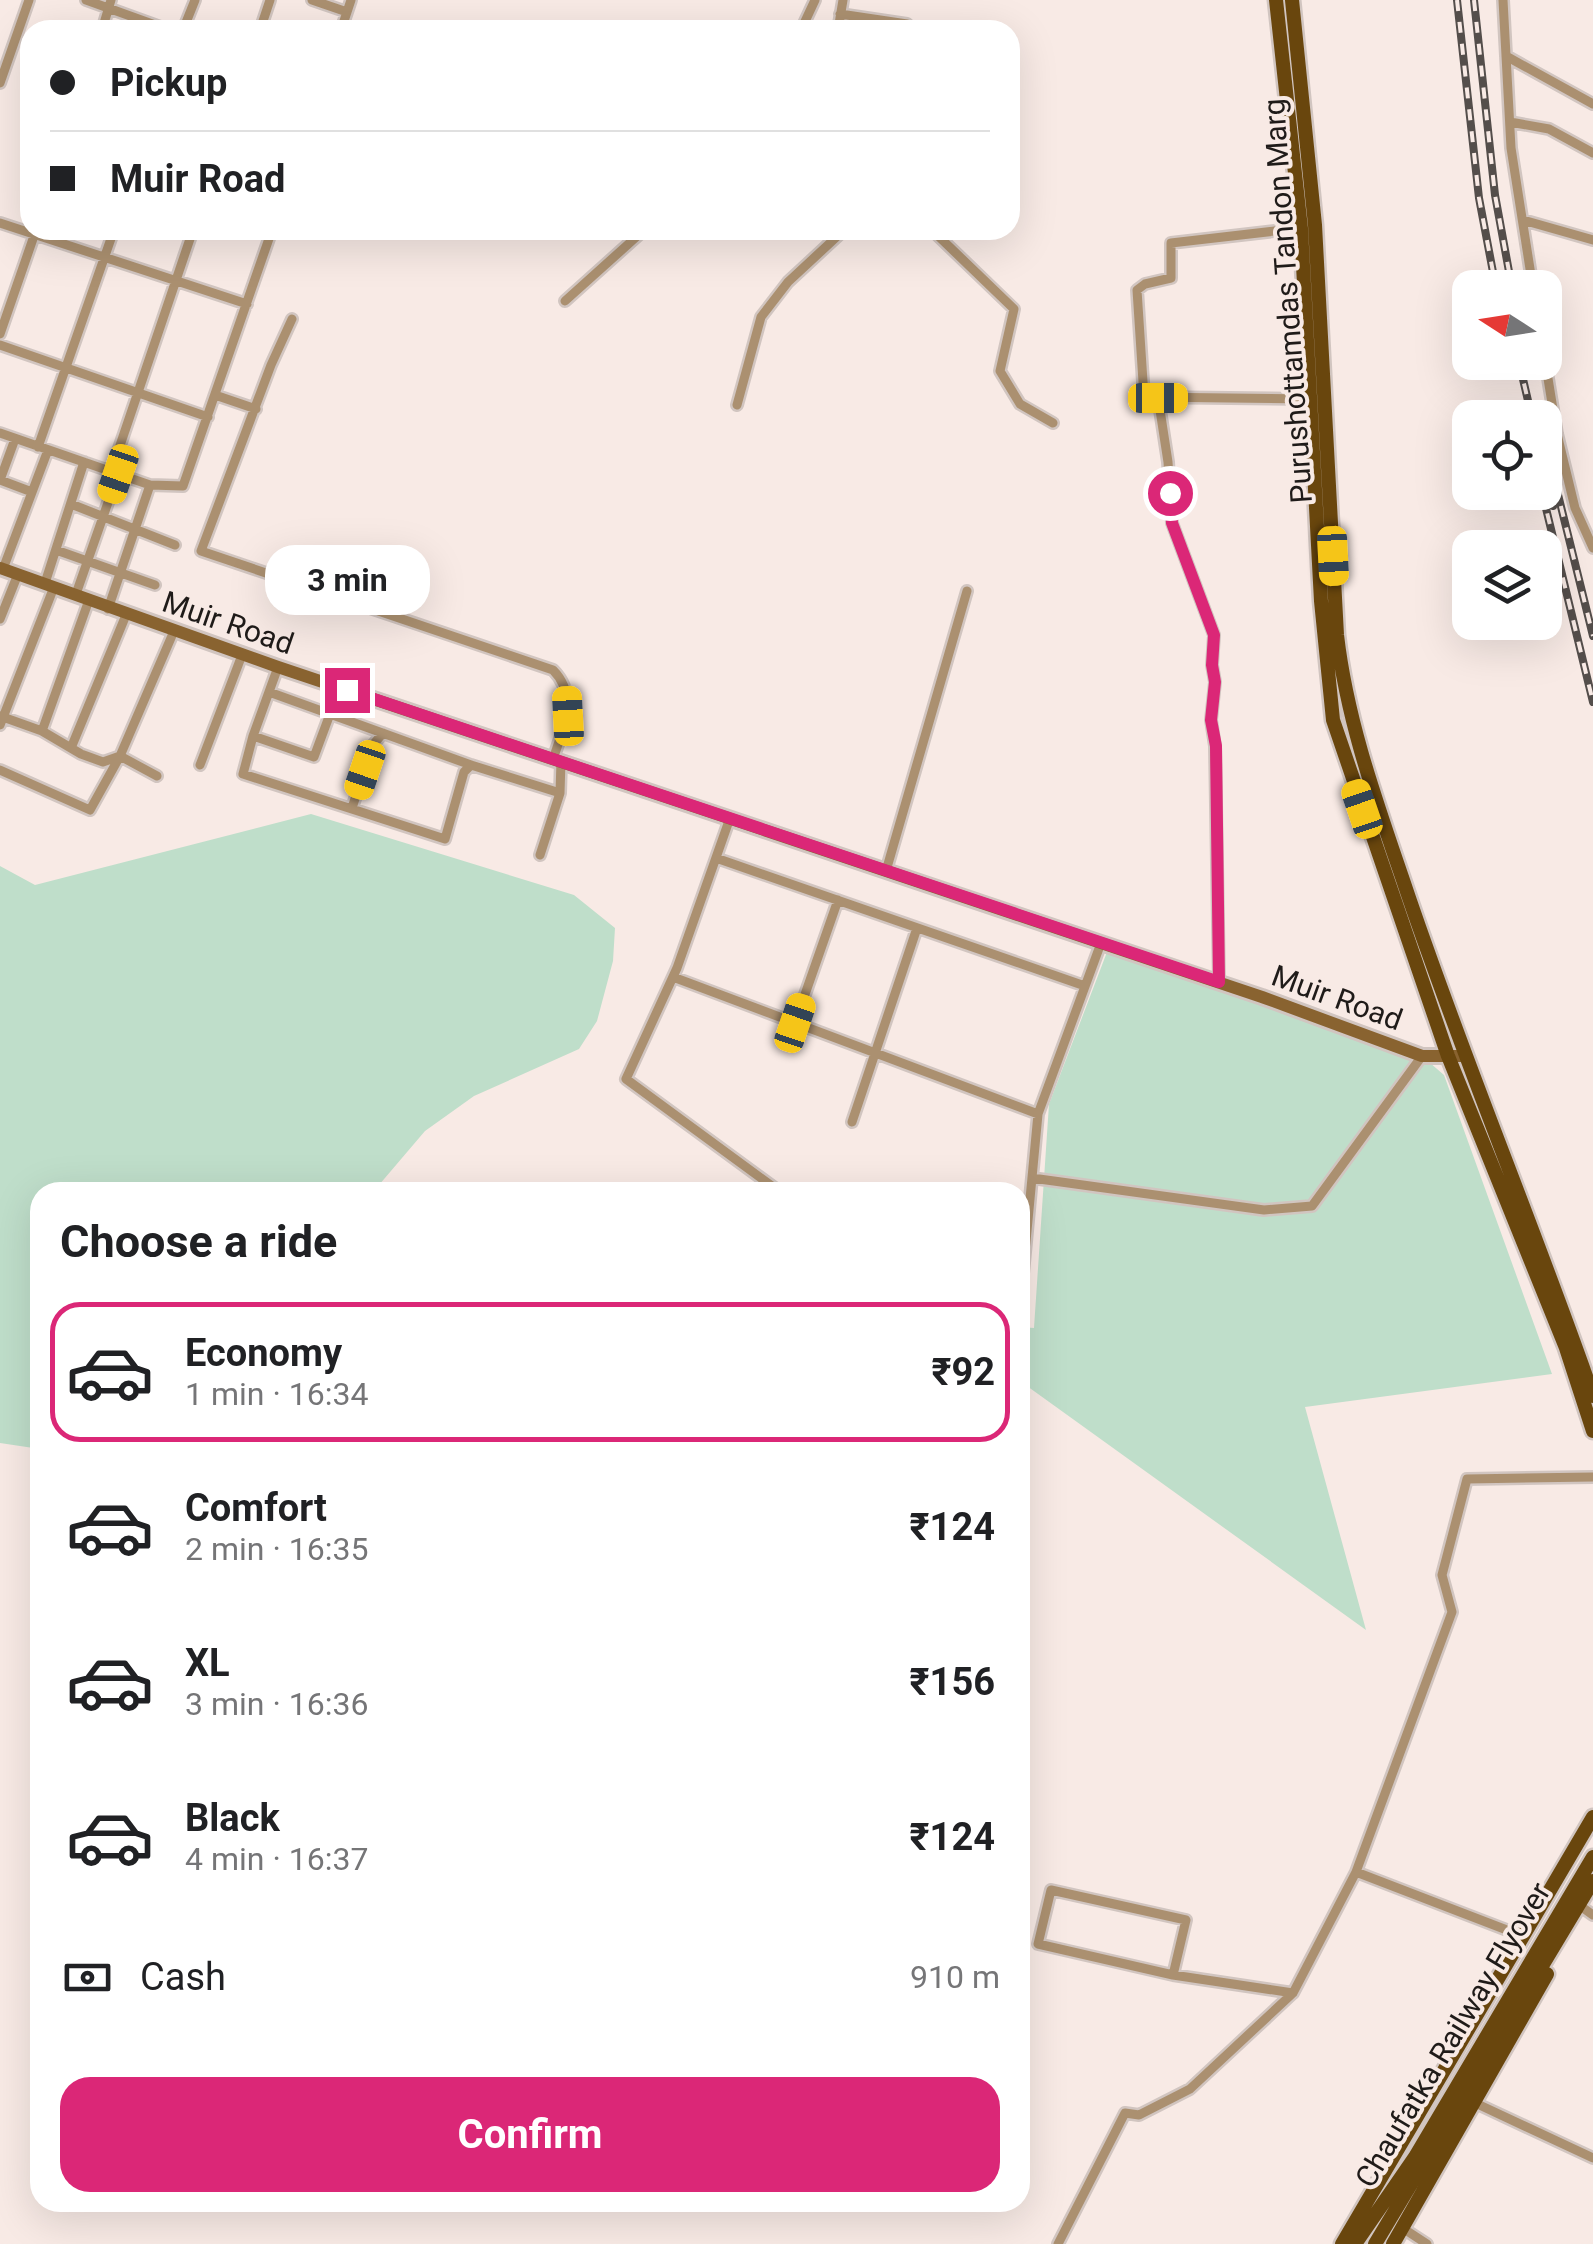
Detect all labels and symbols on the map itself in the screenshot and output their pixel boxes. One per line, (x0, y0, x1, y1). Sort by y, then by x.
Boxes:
street label: Purushottamdas Tandon Marg (1256, 98, 1319, 505)
north arrow (1452, 270, 1562, 380)
car (1128, 383, 1188, 413)
car (94, 441, 142, 507)
route start (1148, 471, 1193, 516)
car (1316, 525, 1350, 587)
callout: 3 min (264, 545, 430, 615)
street label: Muir Road (158, 584, 298, 661)
route end (325, 668, 370, 713)
car (551, 685, 585, 747)
car (341, 737, 389, 803)
car (1338, 776, 1386, 842)
street label: Muir Road (1267, 958, 1407, 1037)
car (771, 990, 819, 1056)
street label: Chaufatka Railway Flyover (1348, 1876, 1558, 2193)

